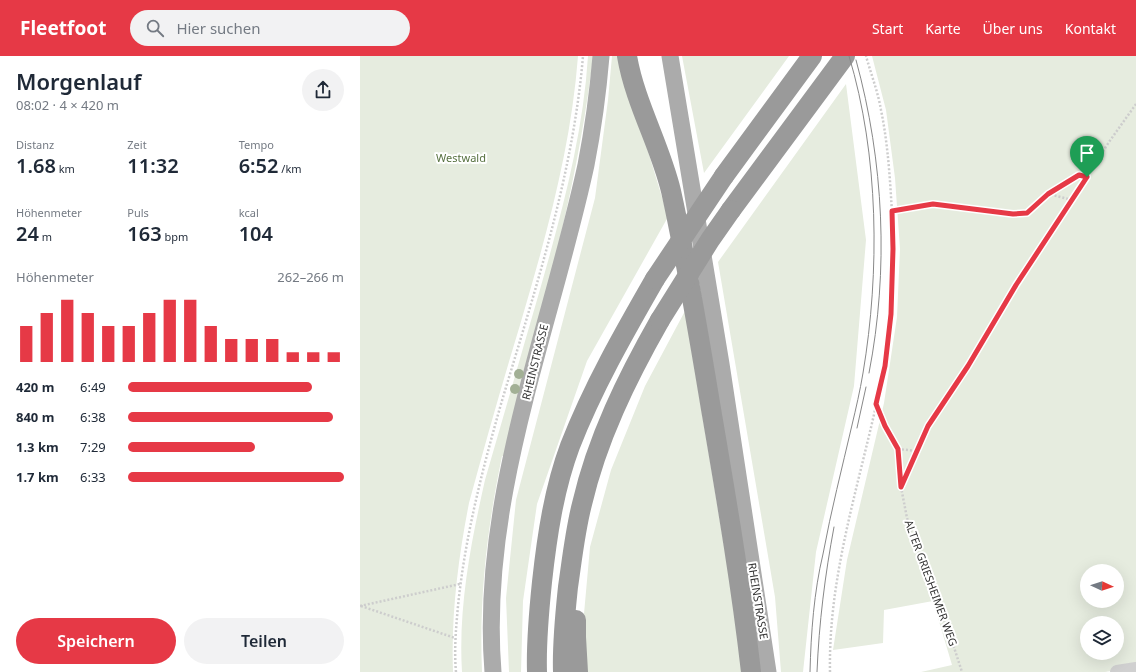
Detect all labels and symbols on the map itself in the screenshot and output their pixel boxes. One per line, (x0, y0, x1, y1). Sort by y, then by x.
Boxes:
pin (1070, 136, 1104, 177)
park label: Westwald (436, 150, 486, 165)
street label: RHEINSTRASSE (518, 323, 551, 401)
street label: ALTER GRIESHEIMER WEG (902, 518, 961, 648)
street label: RHEINSTRASSE (745, 562, 772, 640)
north arrow (1080, 564, 1124, 608)

